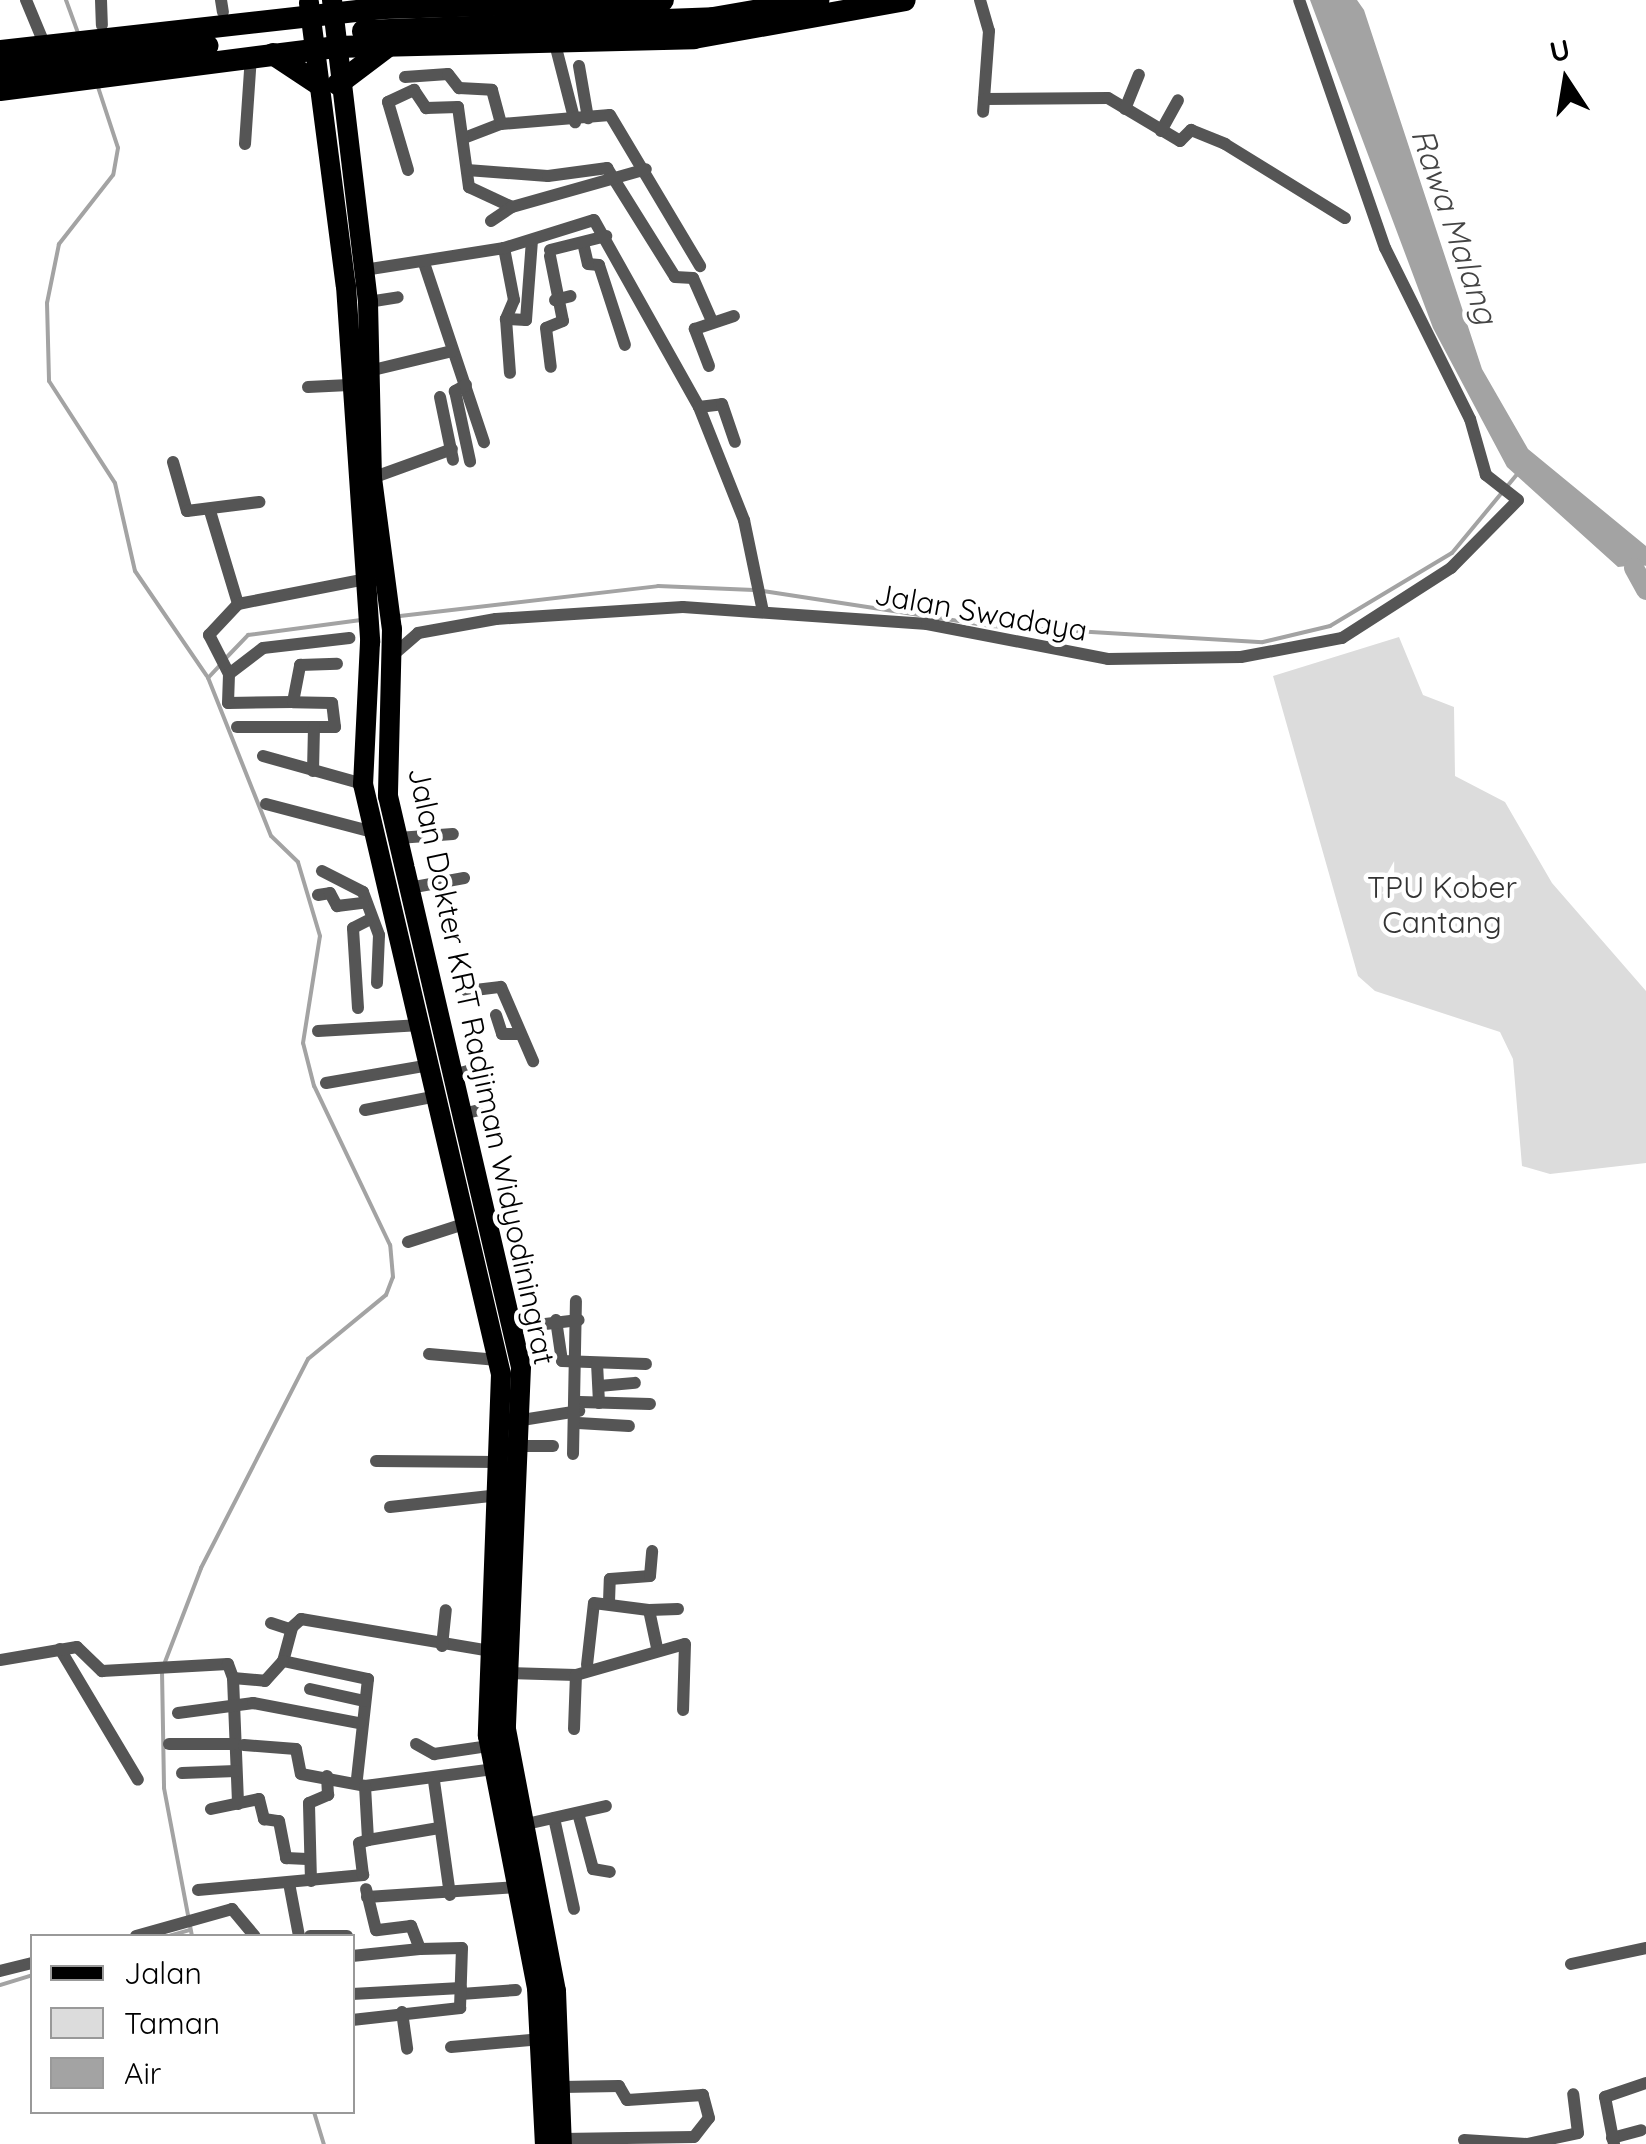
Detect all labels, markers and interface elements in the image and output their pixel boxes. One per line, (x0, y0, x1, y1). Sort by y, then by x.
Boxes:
north arrow (1516, 30, 1616, 130)
text: U (1546, 31, 1573, 69)
water label: Rawa Malang (1404, 123, 1506, 329)
street label: Jalan Swadaya (872, 576, 1090, 648)
street label: Jalan Dokter KRT Radjiman Widyodiningrat (401, 764, 563, 1368)
park label: TPU Kober Cantang (1367, 869, 1517, 940)
legend (30, 1934, 355, 2114)
text: Jalan (124, 1954, 202, 1992)
text: Taman (124, 2004, 220, 2042)
text: Air (124, 2054, 161, 2092)

